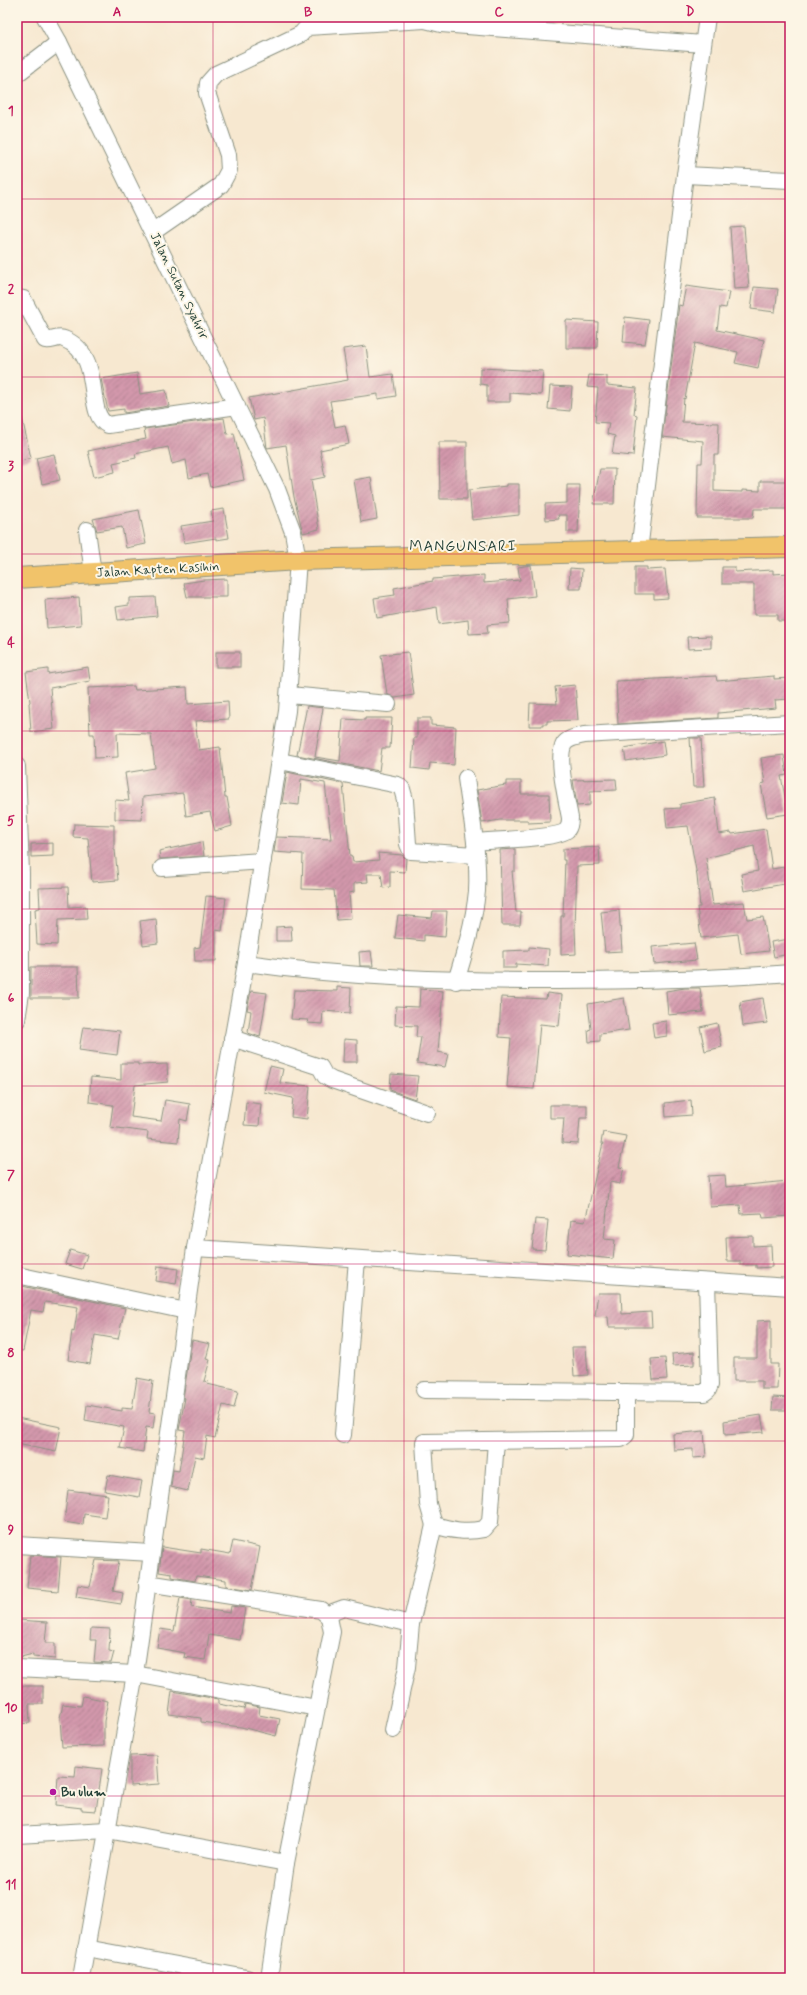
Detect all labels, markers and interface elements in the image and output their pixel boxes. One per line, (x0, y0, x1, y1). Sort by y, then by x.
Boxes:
text: A (113, 4, 121, 21)
text: B (304, 4, 313, 21)
text: C (494, 4, 504, 21)
text: D (686, 4, 695, 21)
text: 1 (8, 103, 14, 120)
street label: Jalan Sutan Syahrir (146, 230, 213, 343)
text: 2 (8, 281, 15, 298)
text: 3 (8, 458, 14, 475)
district label: MANGUNSARI (409, 537, 517, 557)
street label: Jalan Kapten Kasihin (96, 558, 220, 582)
text: 4 (7, 635, 15, 652)
text: 5 (7, 813, 15, 830)
text: 6 (8, 990, 15, 1007)
text: 7 (7, 1167, 15, 1184)
text: 8 (7, 1345, 15, 1362)
text: 9 (8, 1522, 15, 1539)
text: 10 (4, 1700, 18, 1717)
place label: Bu ulum (61, 1784, 107, 1801)
marker: Bu ulum (48, 1787, 58, 1797)
text: 11 (5, 1877, 17, 1894)

